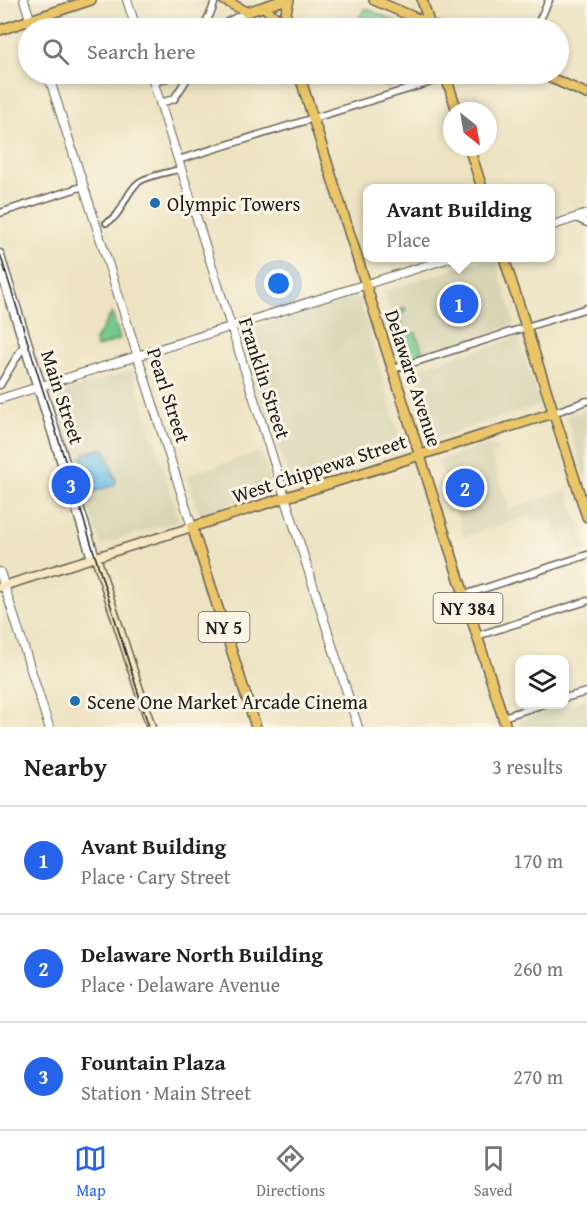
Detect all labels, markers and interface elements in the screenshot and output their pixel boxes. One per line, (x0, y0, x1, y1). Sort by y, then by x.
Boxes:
search box (18, 18, 569, 84)
icon: search (39, 35, 72, 68)
text: Search here (87, 35, 196, 67)
north arrow (443, 102, 497, 156)
popup (363, 184, 555, 262)
place label: Olympic Towers (167, 189, 300, 218)
text: Avant Building (386, 193, 532, 225)
marker: Olympic Towers (148, 196, 162, 210)
text: Place (386, 225, 430, 254)
your location (264, 269, 293, 298)
pin: 1 (440, 282, 478, 326)
street label: Delaware Avenue (378, 306, 450, 450)
street label: Franklin Street (232, 314, 298, 442)
street label: Pearl Street (140, 344, 198, 446)
street label: Main Street (34, 346, 92, 448)
street label: West Chippewa Street (228, 426, 410, 510)
pin: 3 (52, 462, 90, 508)
pin: 2 (446, 466, 484, 510)
road number: NY 384 (434, 593, 502, 623)
road number: NY 5 (198, 612, 250, 642)
map controls (515, 655, 569, 709)
button: layers (515, 655, 569, 709)
place label: Scene One Market Arcade Cinema (87, 687, 368, 716)
marker: Scene One Market Arcade Cinema (68, 694, 82, 708)
text: Nearby (24, 747, 107, 786)
text: 3 results (492, 752, 563, 781)
text: Avant Building (81, 830, 226, 862)
text: 1 (38, 846, 49, 875)
text: 170 m (513, 846, 563, 875)
text: Place · Cary Street (81, 862, 231, 891)
text: Delaware North Building (81, 938, 323, 970)
text: 2 (38, 954, 49, 983)
text: 260 m (513, 954, 563, 983)
text: Place · Delaware Avenue (81, 970, 280, 999)
text: Fountain Plaza (81, 1046, 226, 1078)
text: 3 (38, 1062, 49, 1091)
text: 270 m (513, 1062, 563, 1091)
text: Station · Main Street (81, 1078, 251, 1107)
tab: Map (74, 1142, 107, 1202)
tab: Directions (256, 1142, 325, 1202)
tab: Saved (474, 1142, 513, 1202)

